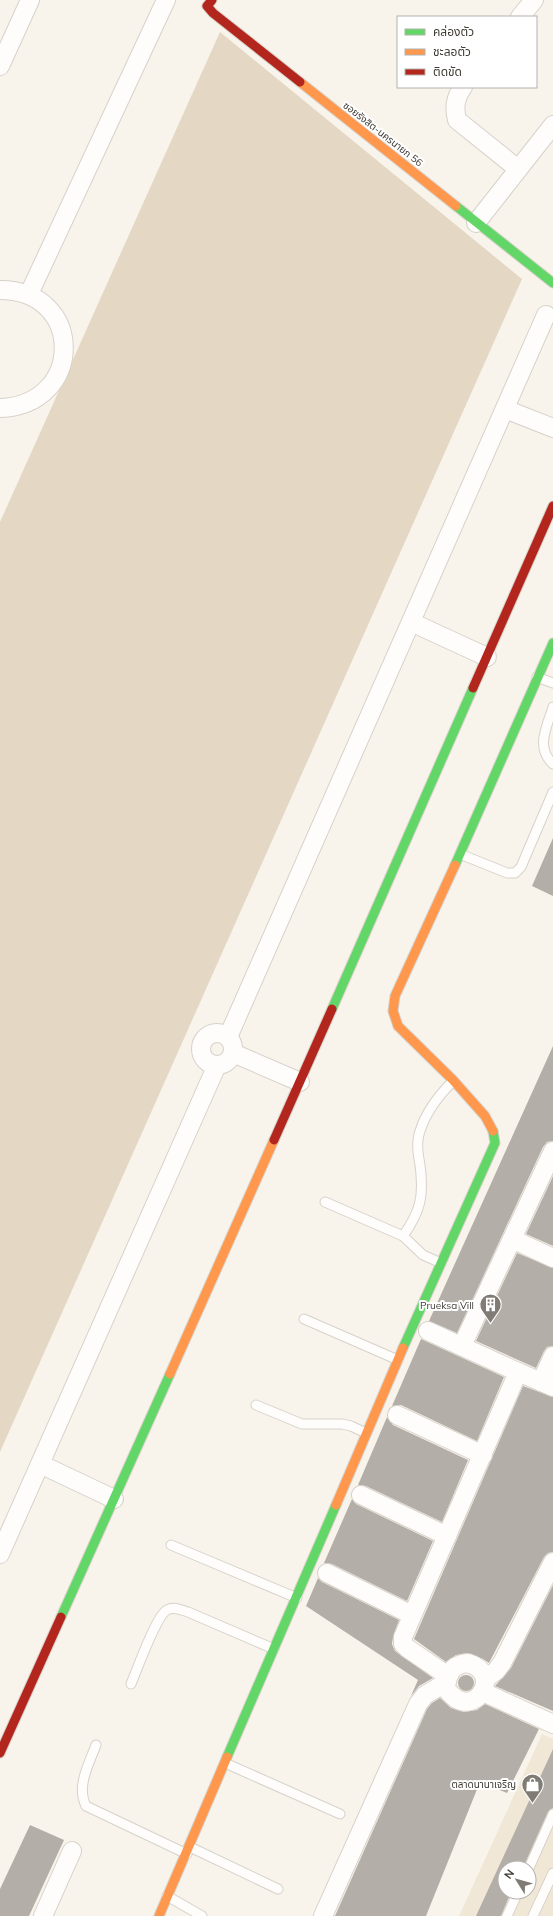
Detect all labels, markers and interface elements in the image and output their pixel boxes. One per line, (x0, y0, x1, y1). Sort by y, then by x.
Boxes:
legend (397, 16, 537, 88)
text: คล่องตัว (433, 24, 474, 39)
text: ชะลอตัว (433, 44, 471, 59)
text: ติดขัด (433, 64, 462, 79)
street label: ซอยรังสิต-นครนายก 56 (340, 99, 426, 169)
building icon: Prueksa Vill (477, 1292, 503, 1325)
place label: Prueksa Vill (420, 1299, 474, 1312)
shop icon: ตลาดนานาเจริญ (519, 1771, 545, 1804)
place label: ตลาดนานาเจริญ (451, 1778, 516, 1791)
north arrow (497, 1860, 537, 1900)
text: N (501, 1866, 517, 1882)

